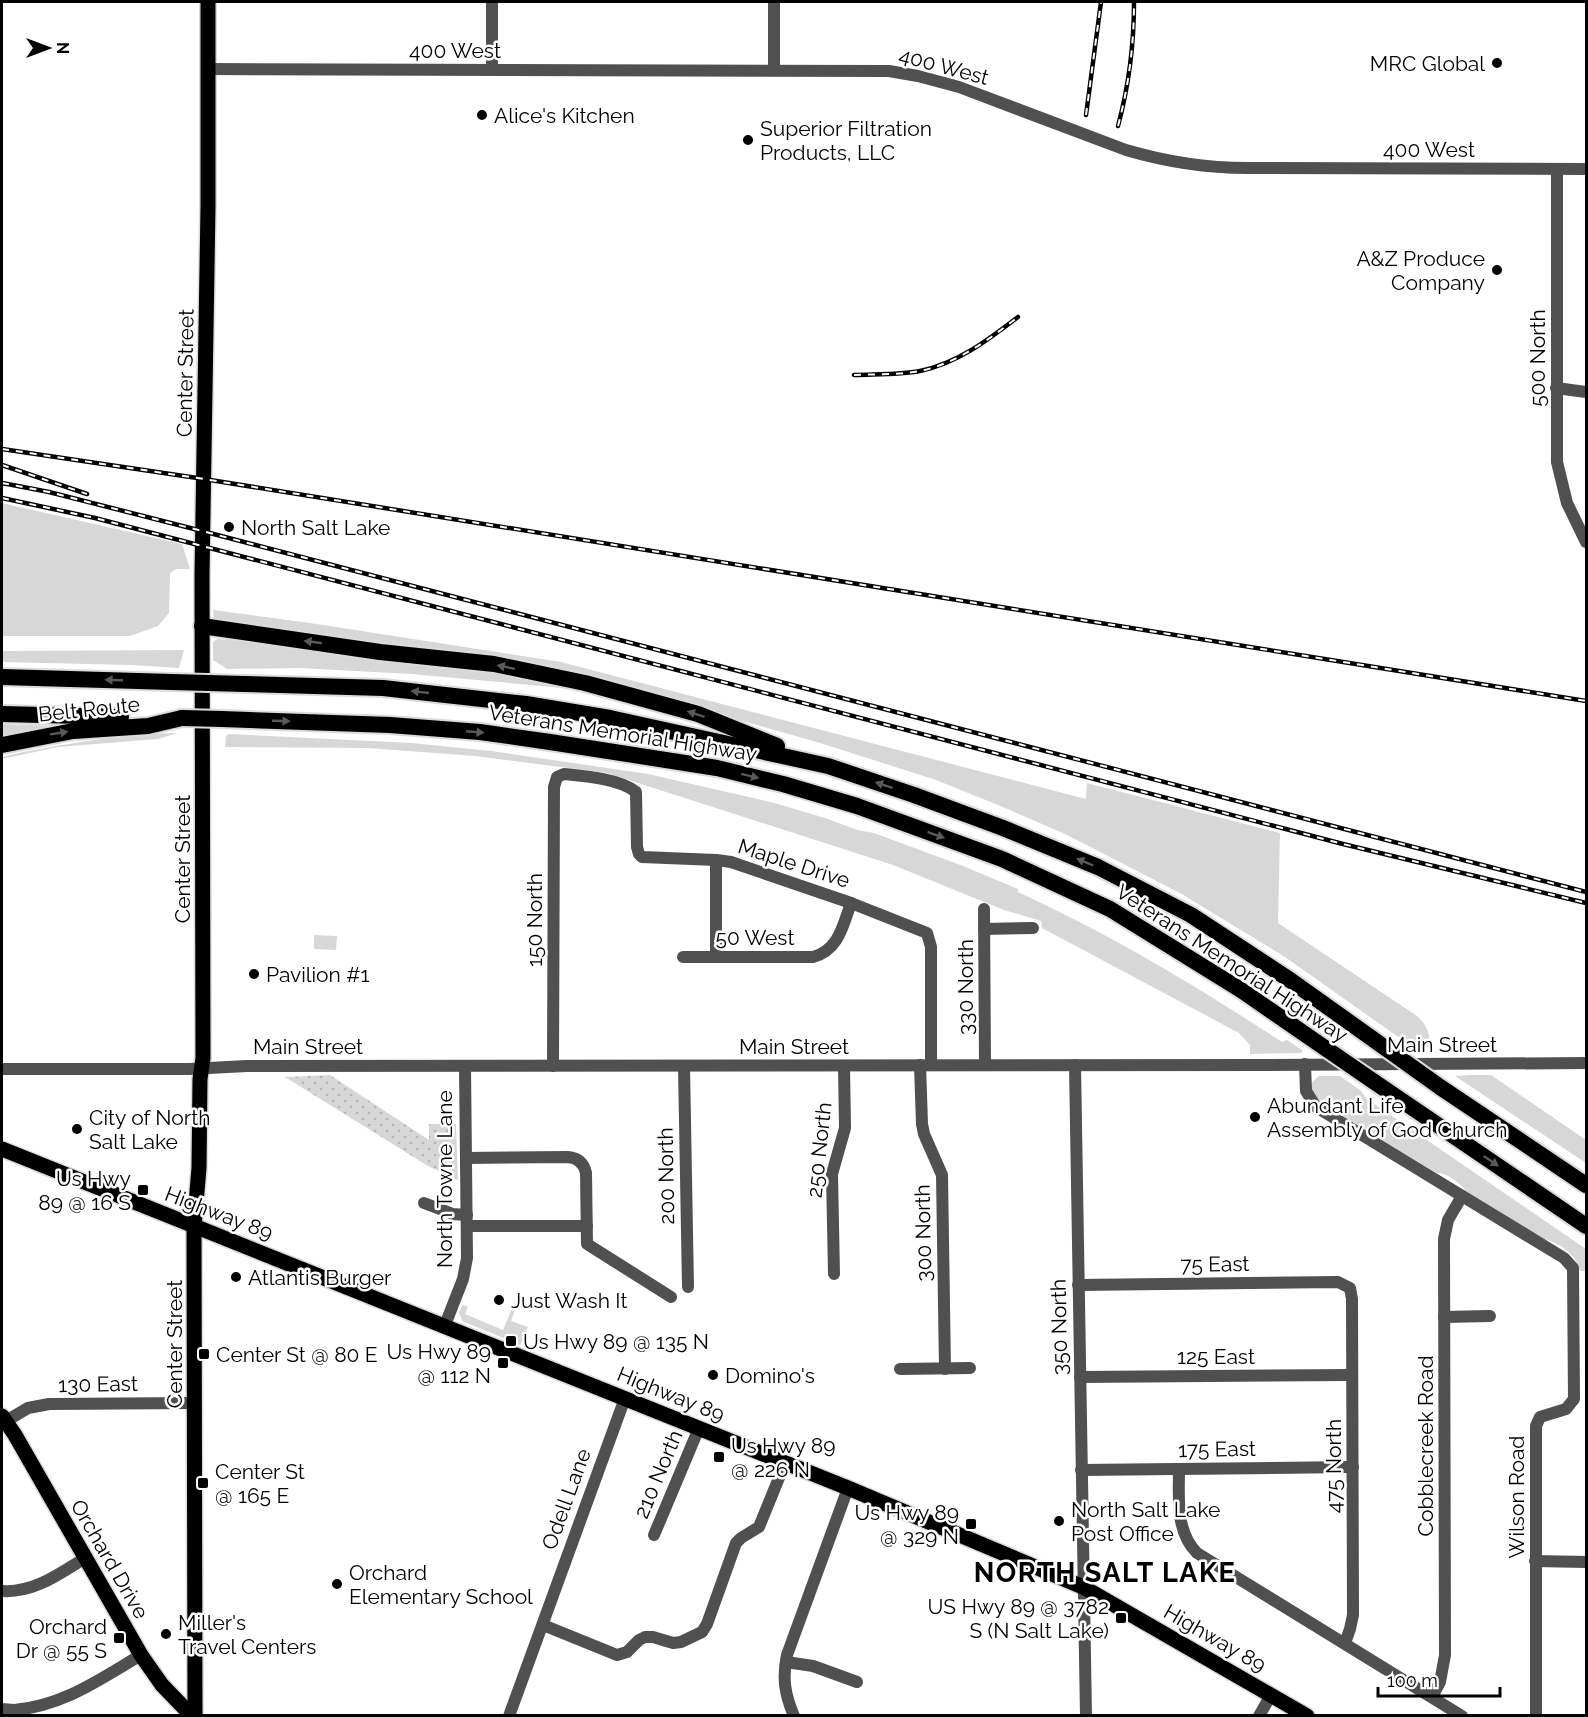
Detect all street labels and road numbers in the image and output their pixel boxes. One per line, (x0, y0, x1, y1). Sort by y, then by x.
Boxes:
street label: 400 West (409, 38, 501, 63)
street label: 400 West (896, 42, 992, 90)
street label: 400 West (1383, 137, 1475, 162)
street label: Center Street (171, 309, 199, 437)
street label: 500 North (1525, 309, 1550, 407)
street label: Belt Route (37, 691, 141, 727)
street label: Veterans Memorial Highway (487, 699, 759, 767)
street label: Center Street (170, 795, 195, 923)
street label: Maple Drive (735, 833, 853, 893)
street label: 150 North (522, 873, 547, 967)
street label: Veterans Memorial Highway (1111, 879, 1353, 1047)
street label: 50 West (716, 925, 795, 950)
street label: 330 North (953, 939, 978, 1035)
street label: Main Street (1387, 1032, 1497, 1057)
street label: Main Street (253, 1034, 363, 1059)
street label: Main Street (739, 1034, 849, 1059)
street label: North Towne Lane (432, 1090, 457, 1268)
street label: 250 North (802, 1101, 836, 1199)
street label: 200 North (653, 1127, 679, 1225)
street label: Highway 89 (161, 1181, 277, 1245)
street label: 300 North (910, 1184, 936, 1282)
street label: 75 East (1180, 1251, 1250, 1277)
street label: 350 North (1046, 1279, 1072, 1375)
street label: Center Street (162, 1280, 187, 1408)
street label: 125 East (1177, 1344, 1255, 1369)
street label: Cobblecreek Road (1413, 1356, 1438, 1536)
street label: Highway 89 (614, 1361, 728, 1427)
street label: 130 East (58, 1371, 138, 1397)
street label: 475 North (1321, 1419, 1346, 1513)
street label: 210 North (628, 1426, 688, 1522)
street label: 175 East (1178, 1436, 1256, 1462)
street label: Wilson Road (1504, 1436, 1529, 1558)
street label: Odell Lane (536, 1445, 596, 1553)
street label: Orchard Drive (66, 1495, 154, 1623)
street label: Highway 89 (1159, 1599, 1271, 1677)

